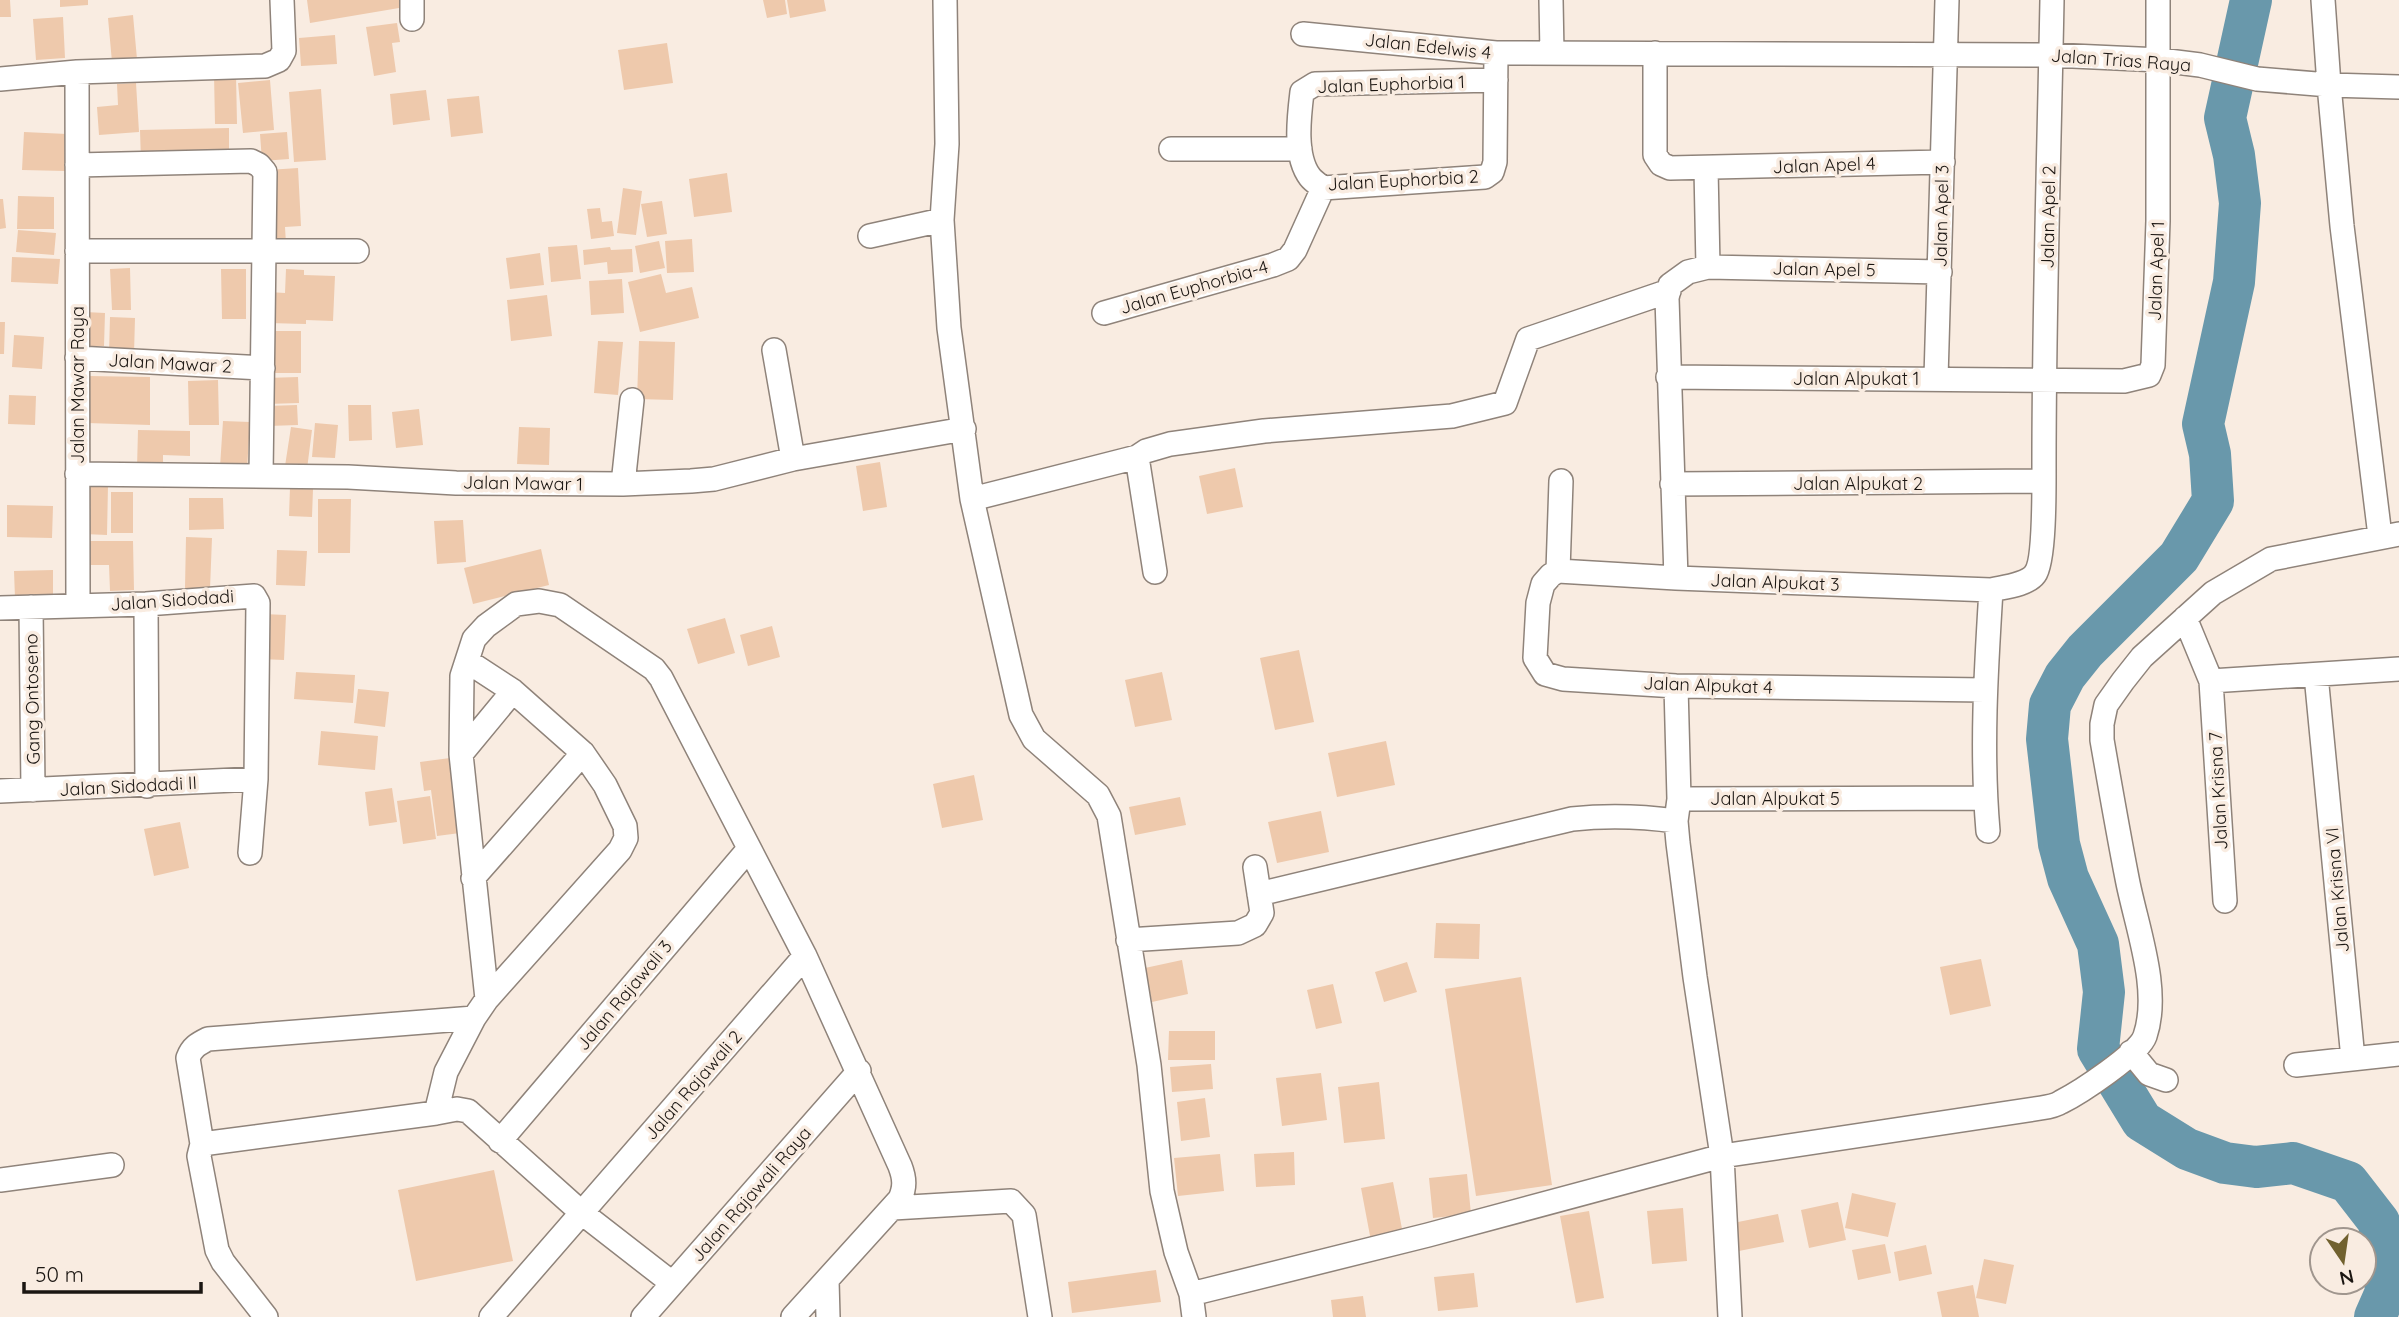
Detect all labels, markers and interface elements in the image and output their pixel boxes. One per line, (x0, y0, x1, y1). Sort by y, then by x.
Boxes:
street label: Jalan Edelwis 4 (1364, 28, 1492, 64)
street label: Jalan Trias Raya (2050, 44, 2192, 76)
street label: Jalan Euphorbia 1 (1317, 70, 1465, 98)
street label: Jalan Apel 4 (1772, 152, 1876, 178)
street label: Jalan Apel 3 (1929, 164, 1953, 268)
street label: Jalan Euphorbia 2 (1327, 165, 1479, 195)
street label: Jalan Apel 2 (2036, 165, 2060, 269)
street label: Jalan Apel 1 (2143, 221, 2169, 321)
street label: Jalan Euphorbia-4 (1117, 255, 1271, 319)
street label: Jalan Apel 5 (1772, 257, 1876, 281)
street label: Jalan Mawar Raya (66, 306, 89, 464)
street label: Jalan Mawar 2 (108, 348, 232, 378)
street label: Jalan Alpukat 1 (1793, 367, 1919, 390)
street label: Jalan Mawar 1 (463, 470, 583, 496)
street label: Jalan Alpukat 2 (1793, 472, 1923, 495)
street label: Jalan Alpukat 3 (1710, 568, 1840, 596)
street label: Jalan Sidodadi (109, 584, 235, 616)
street label: Gang Ontoseno (19, 633, 45, 765)
street label: Jalan Alpukat 4 (1643, 671, 1773, 699)
street label: Jalan Krisna 7 (2203, 731, 2233, 851)
street label: Jalan Sidodadi II (59, 771, 197, 801)
street label: Jalan Alpukat 5 (1710, 787, 1840, 810)
street label: Jalan Krisna VI (2320, 826, 2354, 954)
street label: Jalan Rajawali 3 (571, 935, 677, 1055)
street label: Jalan Rajawali 2 (639, 1025, 747, 1144)
street label: Jalan Rajawali Raya (686, 1122, 816, 1266)
north arrow (2308, 1226, 2378, 1296)
scale bar (24, 1250, 201, 1294)
text: 50 m (35, 1261, 84, 1287)
text: N (2337, 1264, 2356, 1291)

